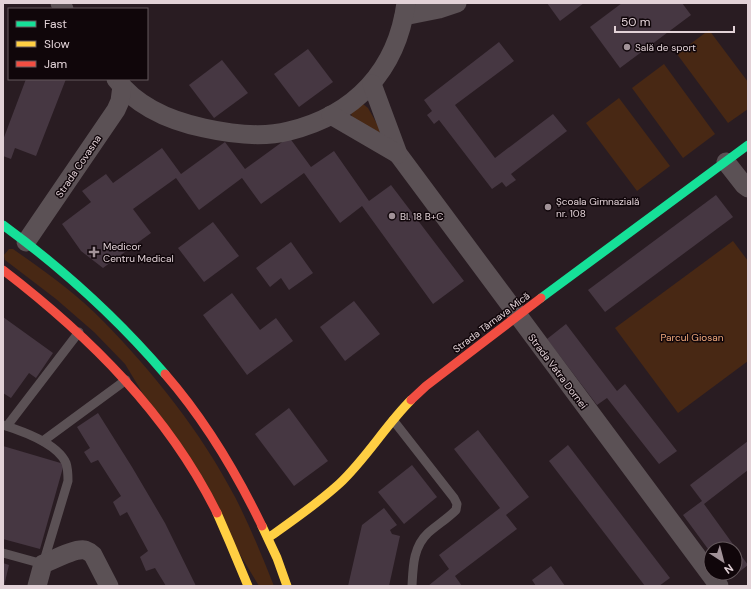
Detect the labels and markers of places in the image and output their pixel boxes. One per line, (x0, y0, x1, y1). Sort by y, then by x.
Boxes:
place label: Sală de sport (635, 41, 696, 54)
marker: Sală de sport (622, 42, 632, 52)
place label: Școala Gimnazială nr. 108 (556, 195, 639, 220)
marker: Școala Gimnazială nr. 108 (543, 202, 553, 212)
place label: Bl. 18 B+C (400, 210, 443, 223)
marker: Bl. 18 B+C (387, 211, 397, 221)
place label: Medicor Centru Medical (103, 240, 174, 265)
marker: Medicor Centru Medical (88, 246, 100, 258)

